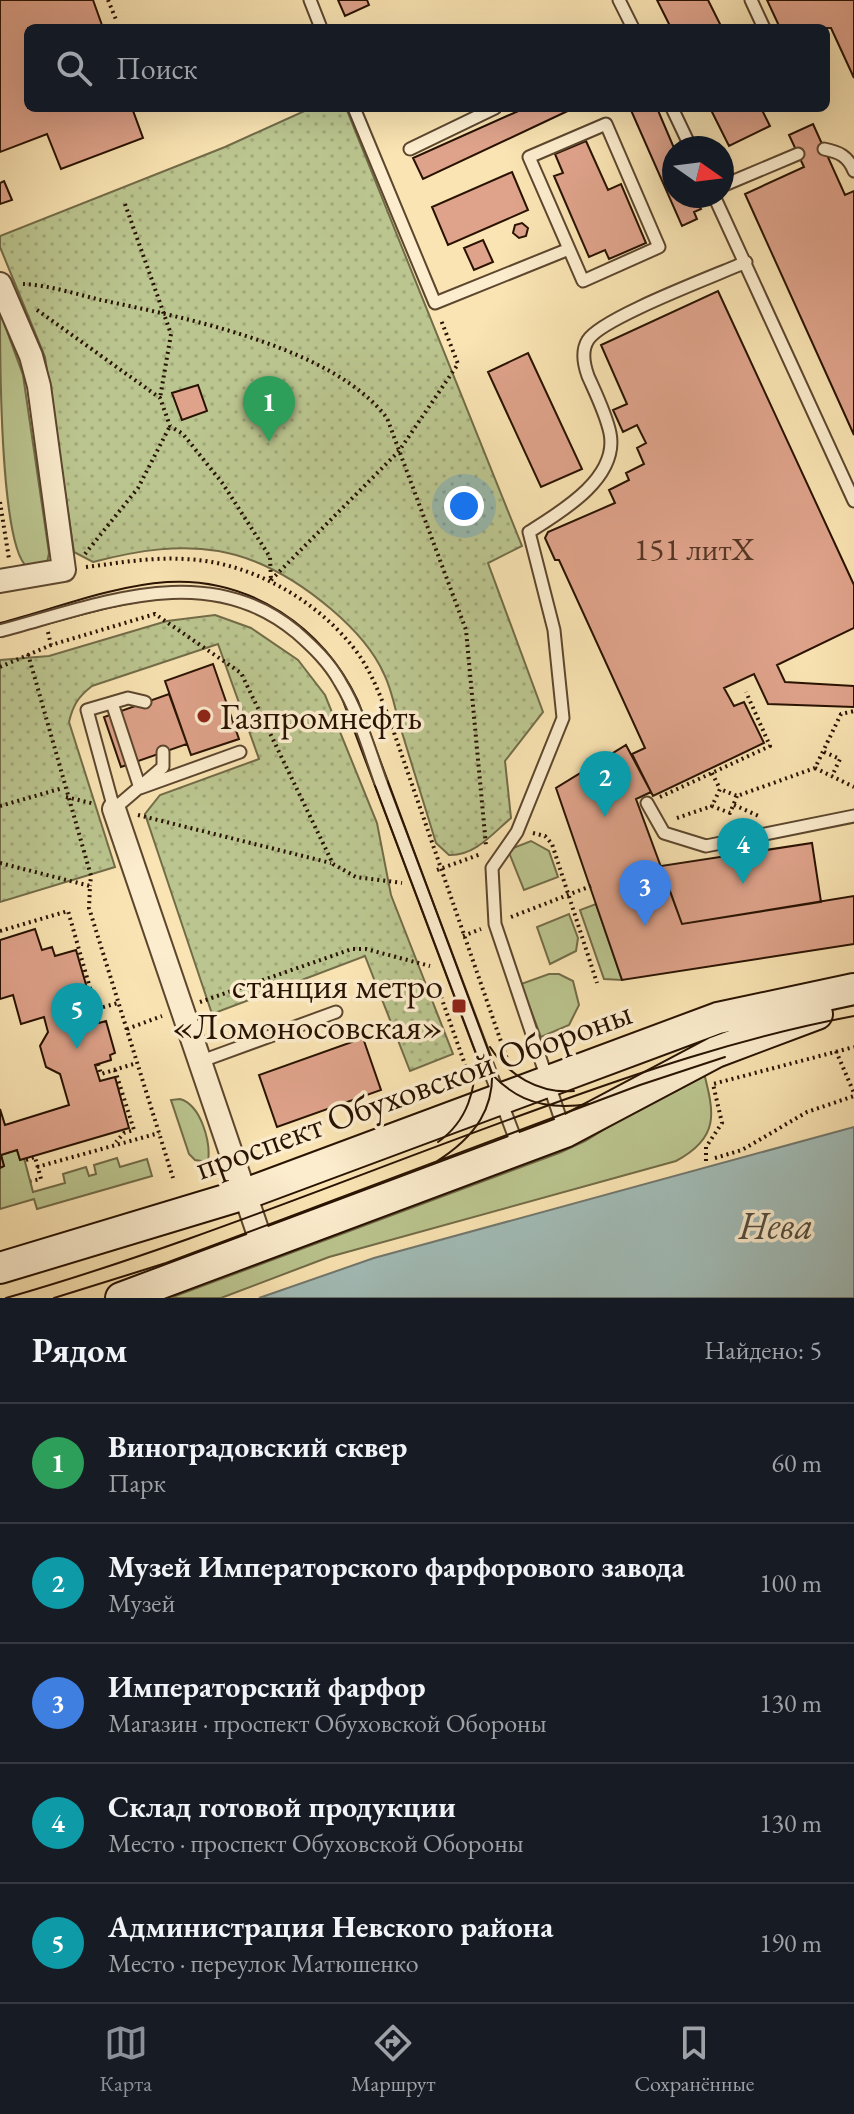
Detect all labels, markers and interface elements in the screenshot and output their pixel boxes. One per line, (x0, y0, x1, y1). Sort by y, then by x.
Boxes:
search box (24, 24, 830, 112)
icon: search (52, 46, 96, 90)
text: Поиск (116, 49, 198, 88)
north arrow (662, 136, 734, 208)
pin: 1 (243, 376, 295, 442)
your location (444, 486, 484, 526)
house number: 151 литХ (634, 528, 755, 570)
place label: Газпромнефть (220, 693, 422, 740)
marker: Газпромнефть (195, 707, 213, 725)
pin: 2 (579, 751, 631, 817)
pin: 4 (717, 818, 769, 884)
pin: 3 (619, 860, 671, 926)
place label: станция метро «Ломоносовская» (172, 962, 443, 1050)
pin: 5 (51, 983, 103, 1049)
street label: проспект Обуховской Обороны (188, 989, 638, 1190)
marker: станция метро «Ломоносовская» (450, 997, 468, 1015)
water label: Нева (738, 1200, 813, 1249)
text: Рядом (32, 1328, 127, 1372)
text: Найдено: 5 (704, 1333, 822, 1367)
text: Виноградовский сквер (108, 1427, 407, 1466)
text: 1 (51, 1446, 65, 1480)
text: 60 m (772, 1446, 822, 1480)
text: Парк (108, 1466, 166, 1500)
text: Музей Императорского фарфорового завода (108, 1547, 685, 1586)
text: 2 (51, 1566, 65, 1600)
text: 100 m (759, 1566, 822, 1600)
text: Музей (108, 1586, 175, 1620)
text: Императорский фарфор (108, 1667, 426, 1706)
text: 3 (51, 1686, 65, 1720)
text: 130 m (759, 1686, 822, 1720)
text: Магазин · проспект Обуховской Обороны (108, 1706, 547, 1740)
text: Склад готовой продукции (108, 1787, 456, 1826)
text: 4 (51, 1806, 65, 1840)
text: 130 m (759, 1806, 822, 1840)
text: Место · проспект Обуховской Обороны (108, 1826, 524, 1860)
text: Администрация Невского района (108, 1907, 553, 1946)
text: 5 (51, 1926, 65, 1960)
text: 190 m (759, 1926, 822, 1960)
text: Место · переулок Матюшенко (108, 1946, 419, 1980)
tab: Карта (100, 2021, 152, 2098)
tab: Маршрут (351, 2021, 435, 2098)
tab: Сохранённые (634, 2021, 754, 2098)

